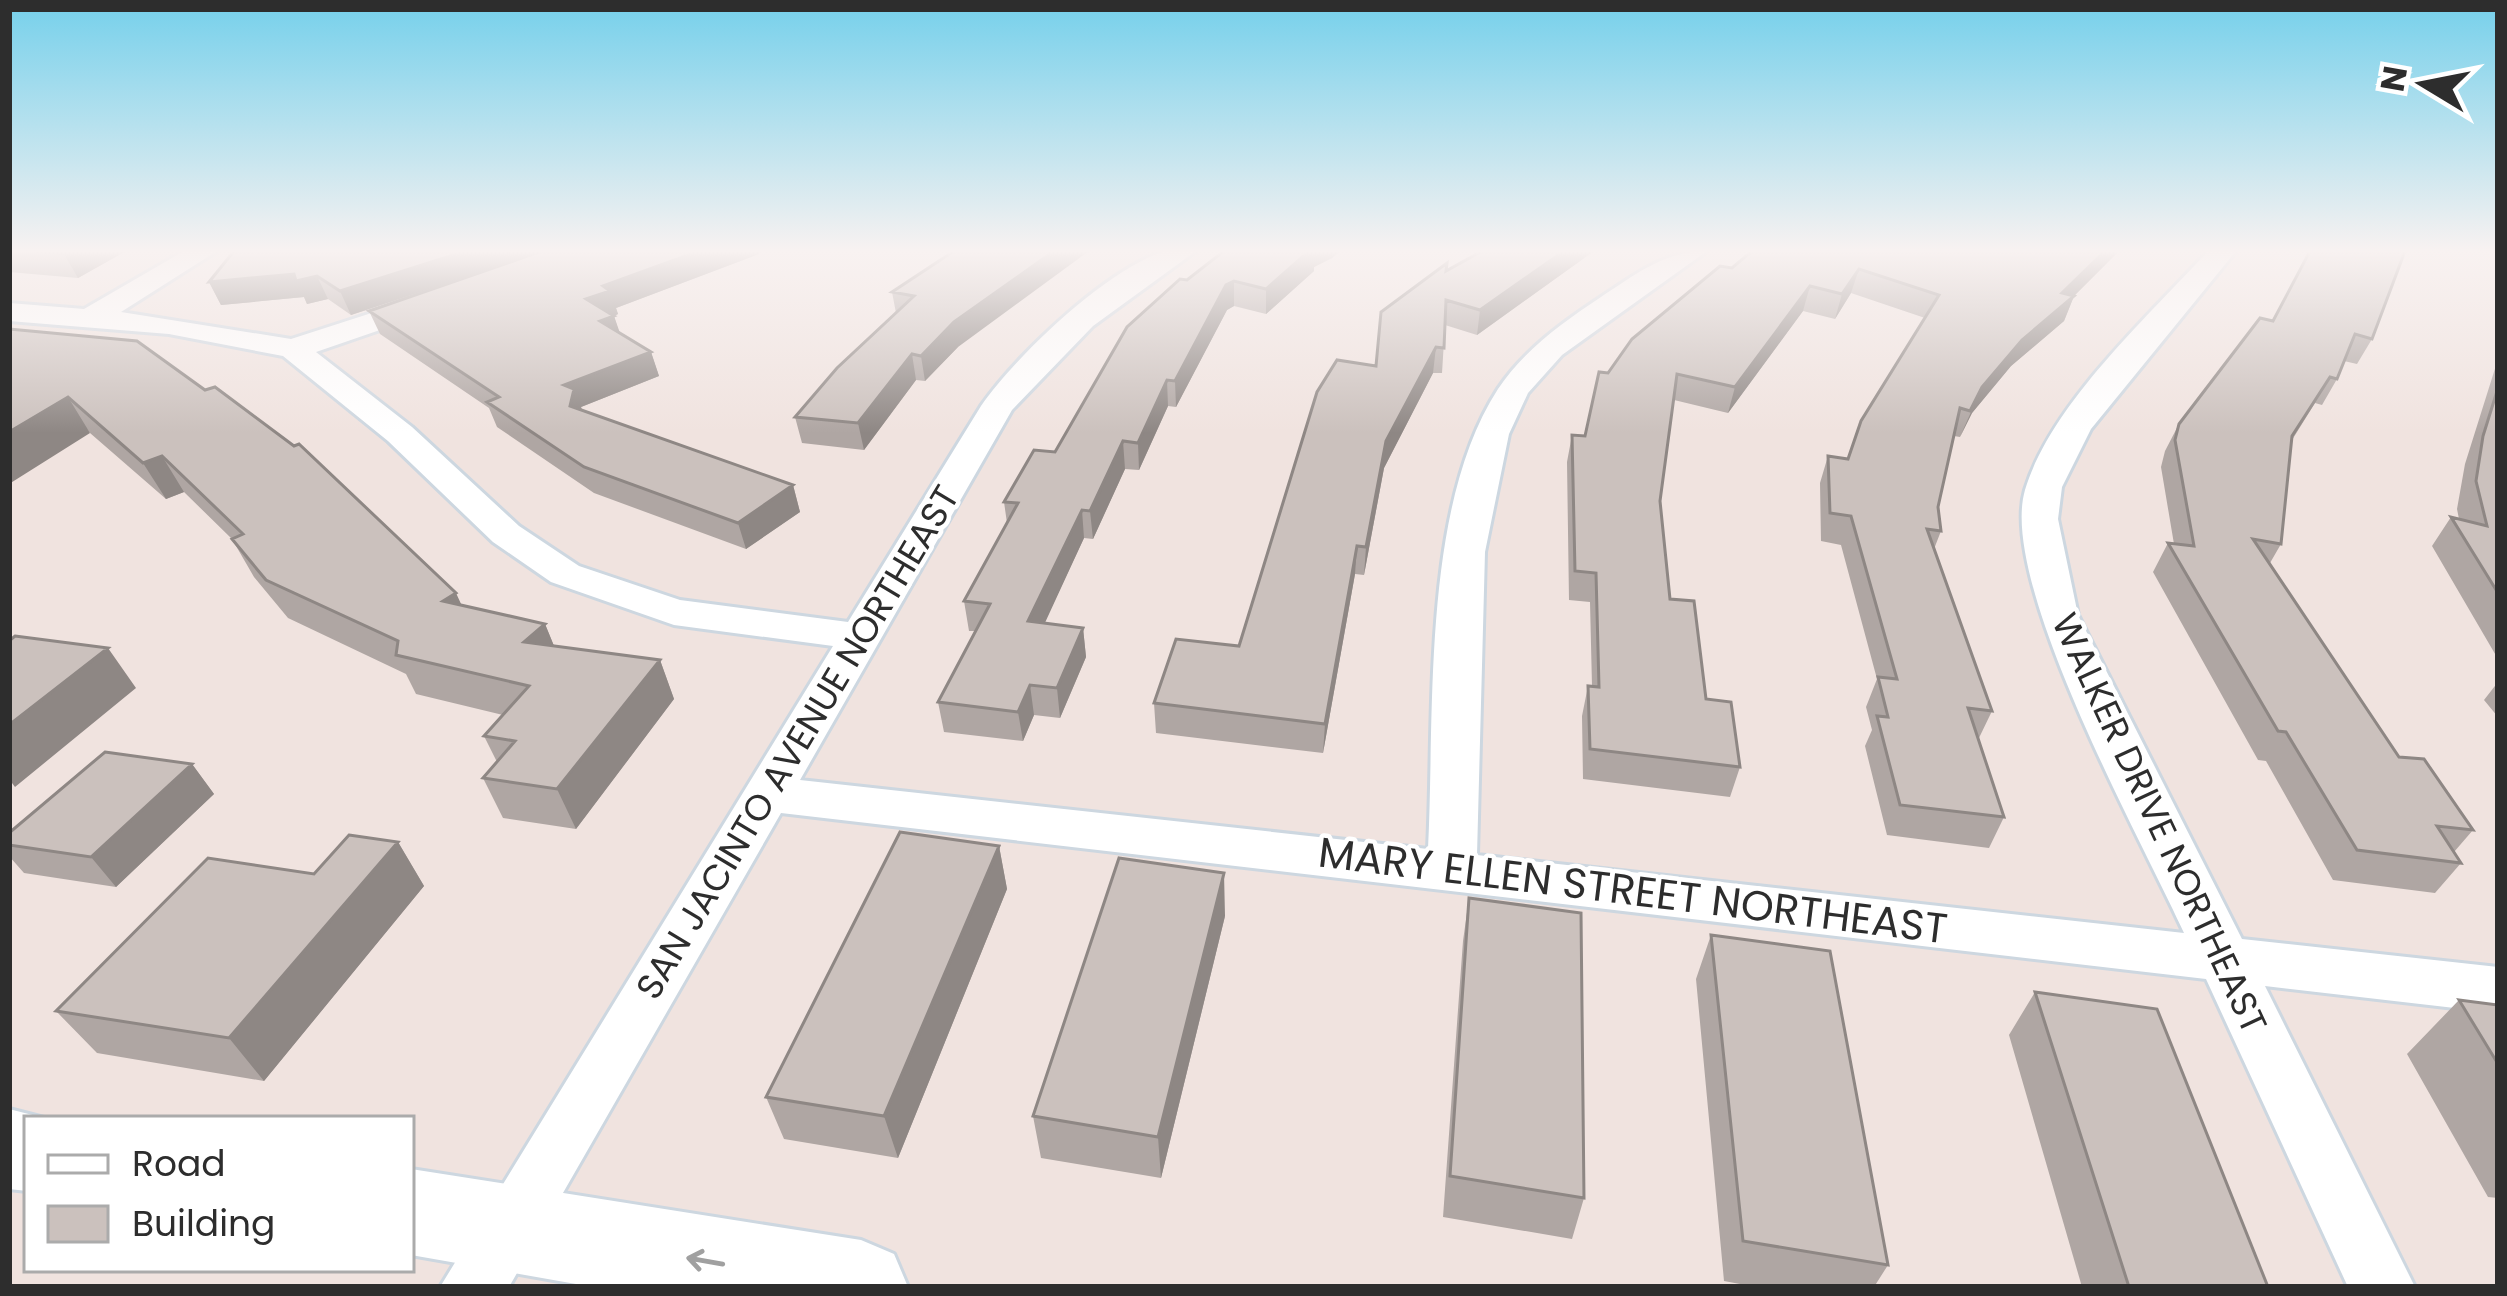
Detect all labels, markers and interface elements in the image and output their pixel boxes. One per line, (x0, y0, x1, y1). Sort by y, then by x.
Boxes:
north arrow (2363, 24, 2483, 144)
text: N (2369, 63, 2419, 95)
street label: SAN JACINTO AVENUE NORTHEAST (623, 476, 971, 1009)
street label: WALKER DRIVE NORTHEAST (2040, 605, 2280, 1042)
street label: MARY ELLEN STREET NORTHEAST (1315, 823, 1951, 958)
legend (24, 1116, 414, 1272)
text: Road (132, 1138, 226, 1189)
text: Building (132, 1198, 275, 1249)
one-way arrow (686, 1248, 725, 1271)

